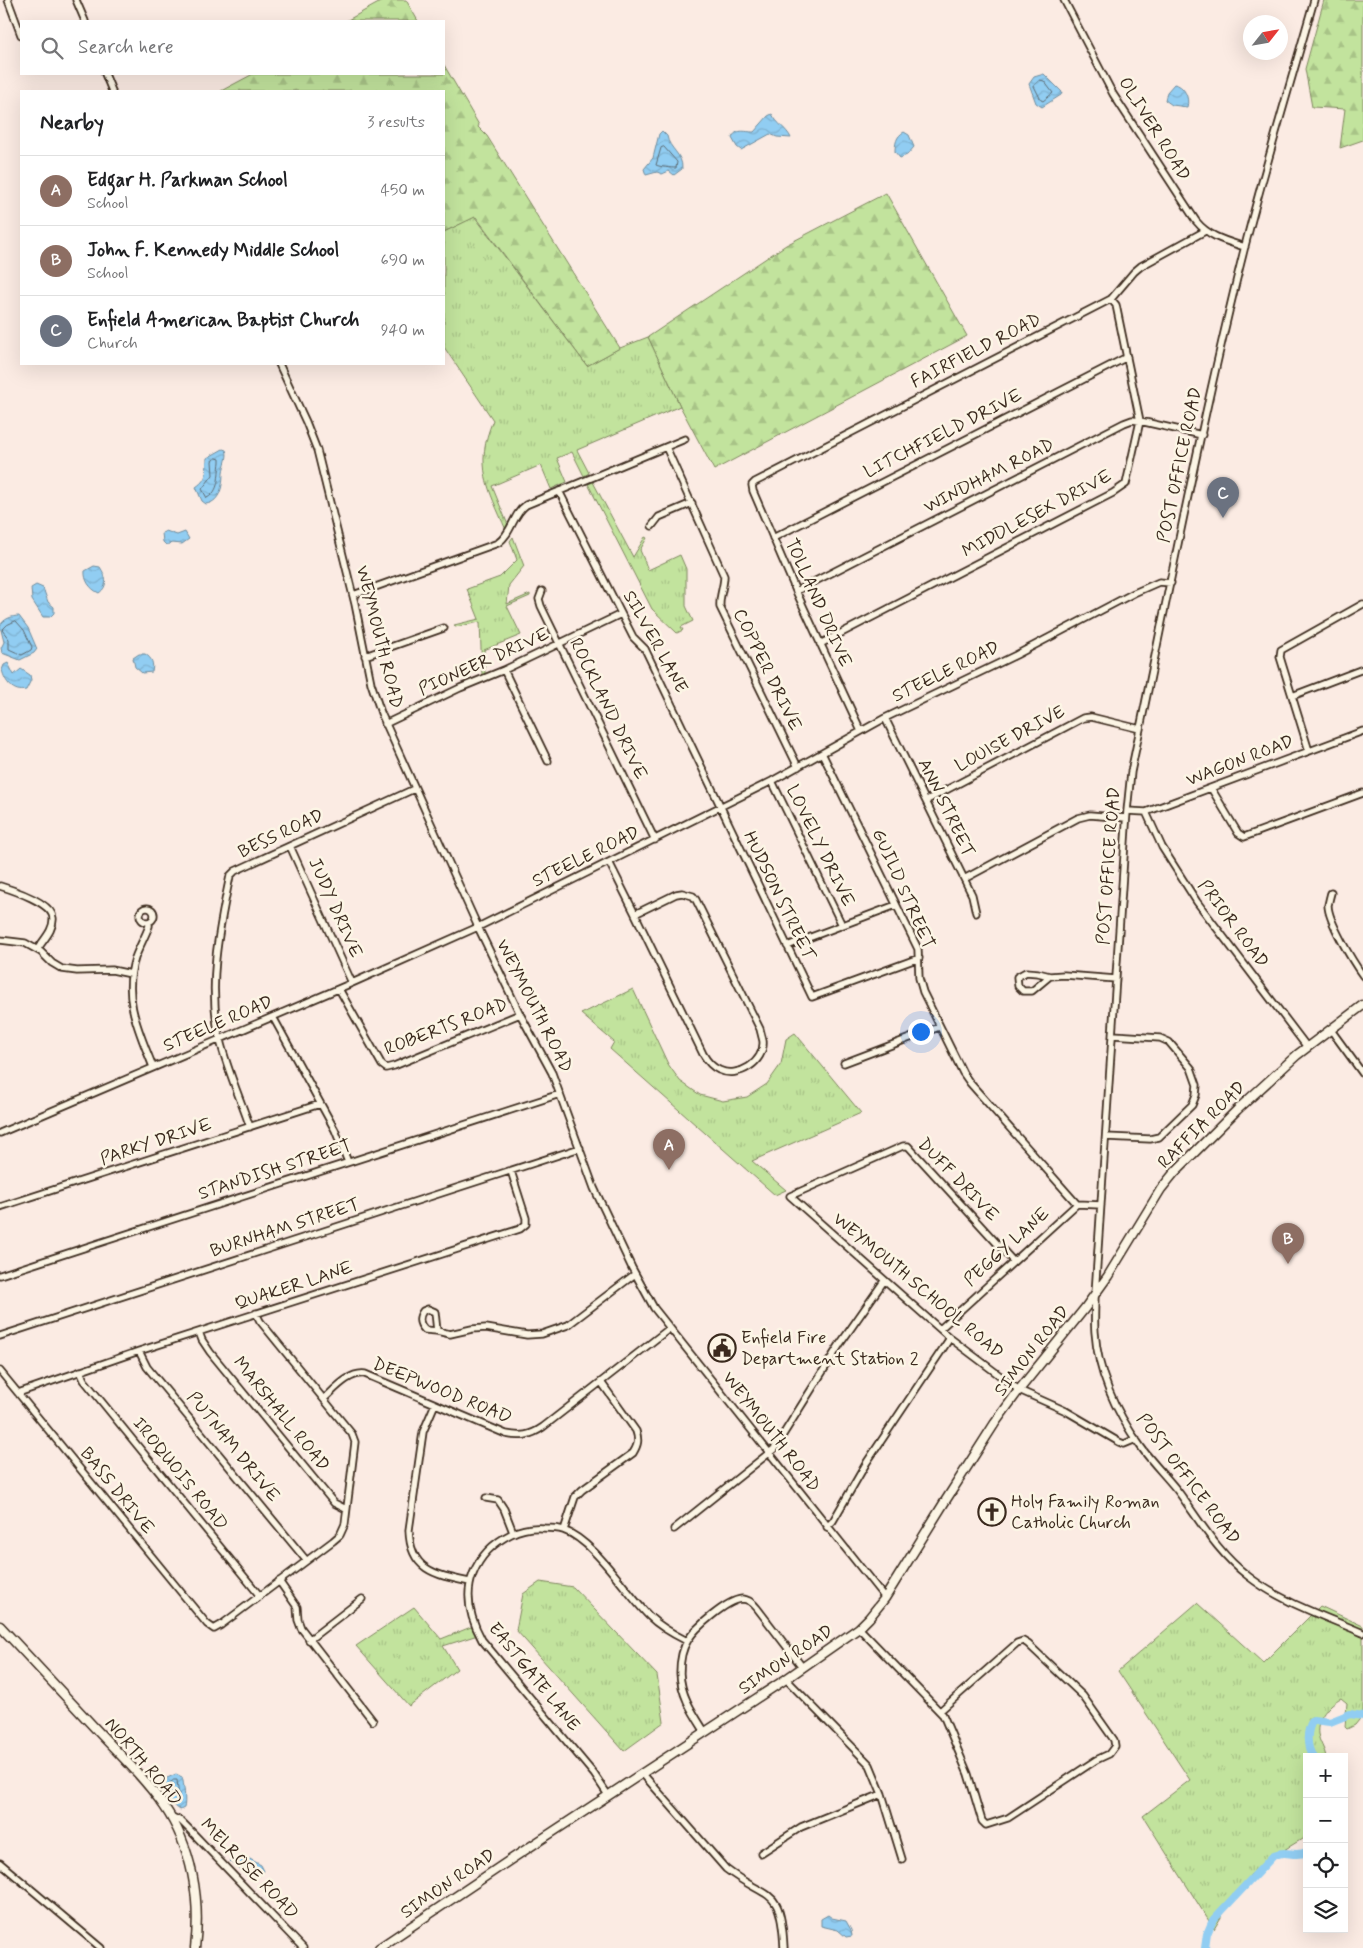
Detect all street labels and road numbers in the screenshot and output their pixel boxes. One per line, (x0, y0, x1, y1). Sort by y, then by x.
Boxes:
street label: OLIVER ROAD (1112, 72, 1196, 186)
street label: FAIRFIELD ROAD (907, 308, 1045, 394)
street label: LITCHFIELD DRIVE (860, 384, 1026, 484)
street label: POST OFFICE ROAD (1152, 385, 1208, 545)
street label: WINDHAM ROAD (920, 433, 1058, 519)
street label: MIDDLESEX DRIVE (958, 464, 1116, 564)
street label: TOLLAND DRIVE (779, 535, 857, 671)
street label: WEYMOUTH ROAD (350, 563, 408, 711)
street label: SILVER LANE (617, 586, 693, 698)
street label: COPPER DRIVE (727, 605, 807, 735)
street label: PIONEER DRIVE (415, 622, 553, 702)
street label: ROCKLAND DRIVE (563, 634, 653, 784)
street label: STEELE ROAD (888, 636, 1004, 708)
street label: LOUISE DRIVE (951, 700, 1069, 778)
street label: WAGON ROAD (1183, 729, 1297, 793)
street label: ANN STREET (912, 755, 980, 861)
street label: LOVELY DRIVE (780, 781, 860, 911)
street label: POST OFFICE ROAD (1092, 786, 1126, 946)
street label: BESS ROAD (234, 804, 328, 864)
street label: STEELE ROAD (528, 821, 644, 893)
street label: GUILD STREET (866, 825, 940, 953)
street label: HUDSON STREET (737, 827, 821, 965)
street label: JUDY DRIVE (302, 854, 368, 962)
street label: PRIOR ROAD (1192, 875, 1274, 973)
street label: WEYMOUTH ROAD (490, 935, 578, 1077)
street label: STEELE ROAD (160, 990, 276, 1058)
street label: ROBERTS ROAD (381, 992, 511, 1062)
street label: RAFFIA ROAD (1153, 1076, 1251, 1174)
street label: PARKY DRIVE (97, 1113, 215, 1171)
street label: DUFF DRIVE (912, 1133, 1004, 1227)
street label: STANDISH STREET (195, 1134, 355, 1206)
street label: BURNHAM STREET (207, 1192, 363, 1264)
street label: PEGGY LANE (959, 1202, 1055, 1292)
street label: WEYMOUTH SCHOOL ROAD (828, 1207, 1008, 1365)
street label: QUAKER LANE (232, 1256, 356, 1316)
street label: SIMON ROAD (989, 1300, 1075, 1402)
street label: MARSHALL ROAD (227, 1352, 335, 1476)
street label: DEEPWOOD ROAD (369, 1352, 515, 1430)
street label: WEYMOUTH ROAD (716, 1367, 826, 1497)
street label: PUTNAM DRIVE (181, 1387, 285, 1507)
street label: POST OFFICE ROAD (1131, 1409, 1245, 1549)
street label: IROQUOIS ROAD (127, 1412, 233, 1536)
street label: BASS DRIVE (74, 1442, 160, 1540)
street label: EASTGATE LANE (483, 1617, 585, 1737)
street label: SIMON ROAD (734, 1619, 838, 1701)
street label: NORTH ROAD (99, 1713, 187, 1811)
street label: MELROSE ROAD (195, 1813, 303, 1925)
street label: SIMON ROAD (396, 1843, 500, 1925)

